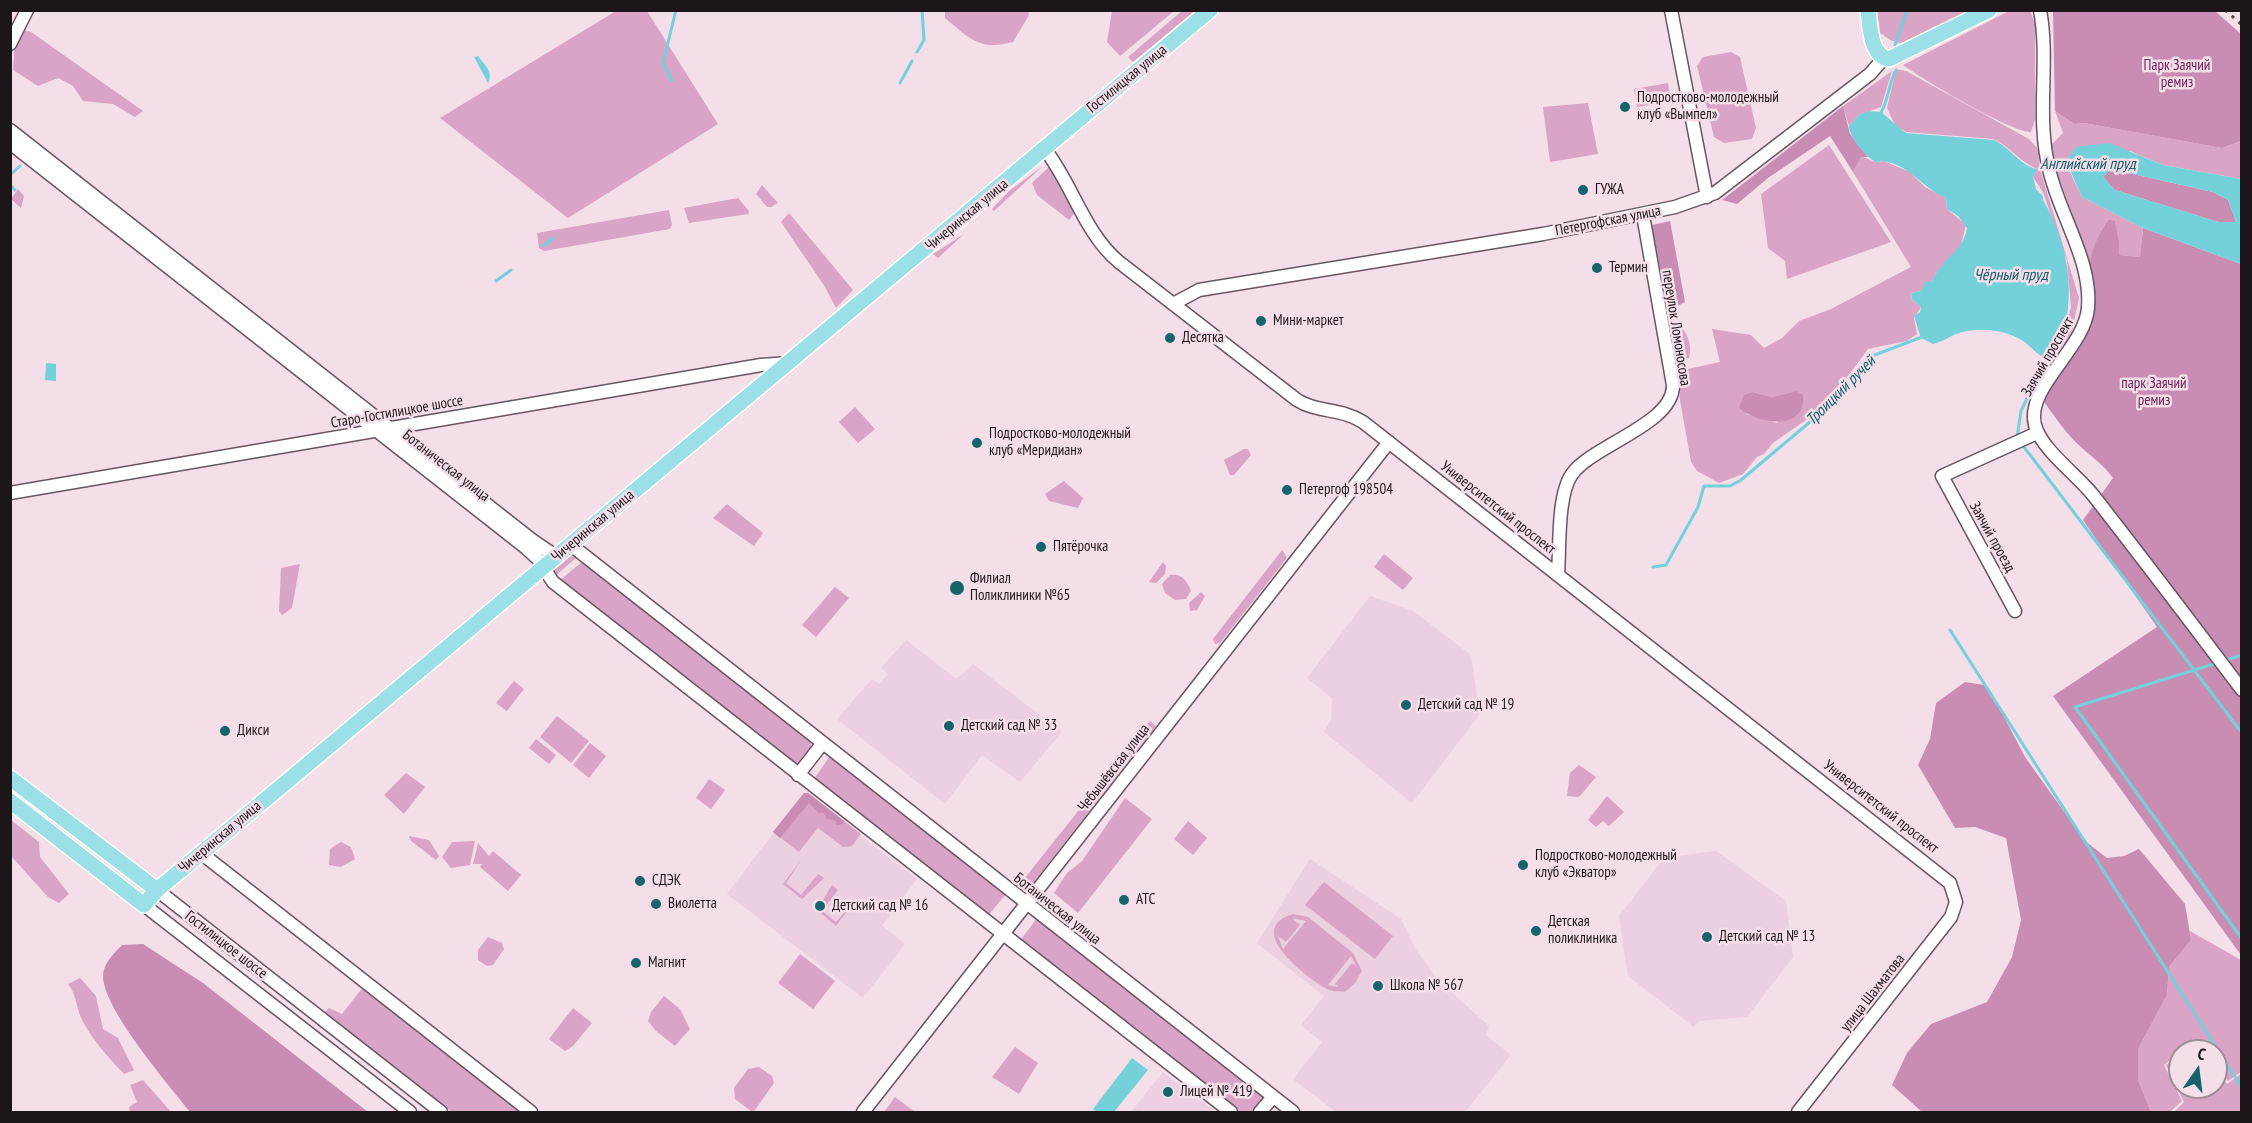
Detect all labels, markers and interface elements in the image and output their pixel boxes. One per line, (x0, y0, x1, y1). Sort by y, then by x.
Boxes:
street label: Гостилицкая улица (1083, 41, 1171, 117)
park label: Парк Заячий ремиз (2144, 57, 2210, 92)
place label: Подростково-молодежный клуб «Вымпел» (1637, 89, 1779, 124)
marker: Подростково-молодежный клуб «Вымпел» (1618, 100, 1632, 114)
water label: Английский пруд (2040, 154, 2136, 174)
street label: Чичеринская улица (922, 175, 1012, 255)
place label: ГУЖА (1595, 181, 1624, 199)
marker: ГУЖА (1576, 183, 1590, 197)
street label: Петергофская улица (1554, 202, 1662, 240)
place label: Термин (1609, 259, 1648, 277)
marker: Термин (1590, 261, 1604, 275)
water label: Чёрный пруд (1974, 265, 2048, 285)
street label: переулок Ломоносова (1658, 269, 1694, 387)
place label: Мини-маркет (1273, 312, 1344, 330)
marker: Мини-маркет (1254, 314, 1268, 328)
street label: Заячий проспект (2018, 314, 2078, 400)
place label: Десятка (1182, 329, 1224, 347)
marker: Десятка (1163, 331, 1177, 345)
water label: Троицкий ручей (1802, 352, 1880, 430)
park label: парк Заячий ремиз (2121, 375, 2187, 410)
street label: Старо-Гостилицкое шоссе (329, 392, 465, 432)
place label: Подростково-молодежный клуб «Меридиан» (989, 425, 1131, 460)
street label: Ботаническая улица (399, 426, 493, 506)
marker: Подростково-молодежный клуб «Меридиан» (970, 436, 984, 450)
street label: Университетский проспект (1437, 458, 1559, 558)
place label: Петергоф 198504 (1299, 481, 1393, 499)
marker: Петергоф 198504 (1280, 483, 1294, 497)
street label: Чичеринская улица (548, 486, 638, 566)
street label: Заячий проезд (1965, 498, 2019, 576)
place label: Пятёрочка (1053, 538, 1108, 556)
marker: Пятёрочка (1034, 540, 1048, 554)
place label: Филиал Поликлиники №65 (970, 570, 1070, 605)
marker: Филиал Поликлиники №65 (948, 579, 966, 597)
place label: Детский сад № 19 (1418, 696, 1514, 714)
marker: Детский сад № 19 (1399, 698, 1413, 712)
place label: Детский сад № 33 (961, 717, 1057, 735)
marker: Детский сад № 33 (942, 719, 956, 733)
street label: Чебышёвская улица (1074, 721, 1154, 815)
place label: Дикси (237, 722, 269, 740)
marker: Дикси (218, 724, 232, 738)
street label: Университетский проспект (1820, 757, 1942, 857)
street label: Чичеринская улица (175, 797, 265, 877)
place label: Подростково-молодежный клуб «Экватор» (1535, 847, 1677, 882)
marker: Подростково-молодежный клуб «Экватор» (1516, 858, 1530, 872)
street label: Ботаническая улица (1010, 869, 1104, 949)
place label: СДЭК (652, 872, 681, 890)
marker: СДЭК (633, 874, 647, 888)
place label: АТС (1136, 891, 1155, 909)
marker: АТС (1117, 893, 1131, 907)
place label: Виолетта (668, 895, 717, 913)
marker: Виолетта (649, 897, 663, 911)
place label: Детский сад № 16 (832, 897, 928, 915)
marker: Детский сад № 16 (813, 899, 827, 913)
street label: Гостилицкое шоссе (181, 907, 271, 983)
place label: Детская поликлиника (1548, 913, 1617, 948)
marker: Детская поликлиника (1529, 924, 1543, 938)
place label: Детский сад № 13 (1719, 928, 1815, 946)
marker: Детский сад № 13 (1700, 930, 1714, 944)
street label: улица Шахматова (1837, 951, 1909, 1035)
place label: Магнит (648, 954, 686, 972)
marker: Магнит (629, 956, 643, 970)
place label: Школа № 567 (1390, 977, 1464, 995)
marker: Школа № 567 (1371, 979, 1385, 993)
north arrow (2168, 1039, 2228, 1099)
text: С (2196, 1043, 2208, 1064)
place label: Лицей № 419 (1180, 1083, 1253, 1101)
marker: Лицей № 419 (1161, 1085, 1175, 1099)

